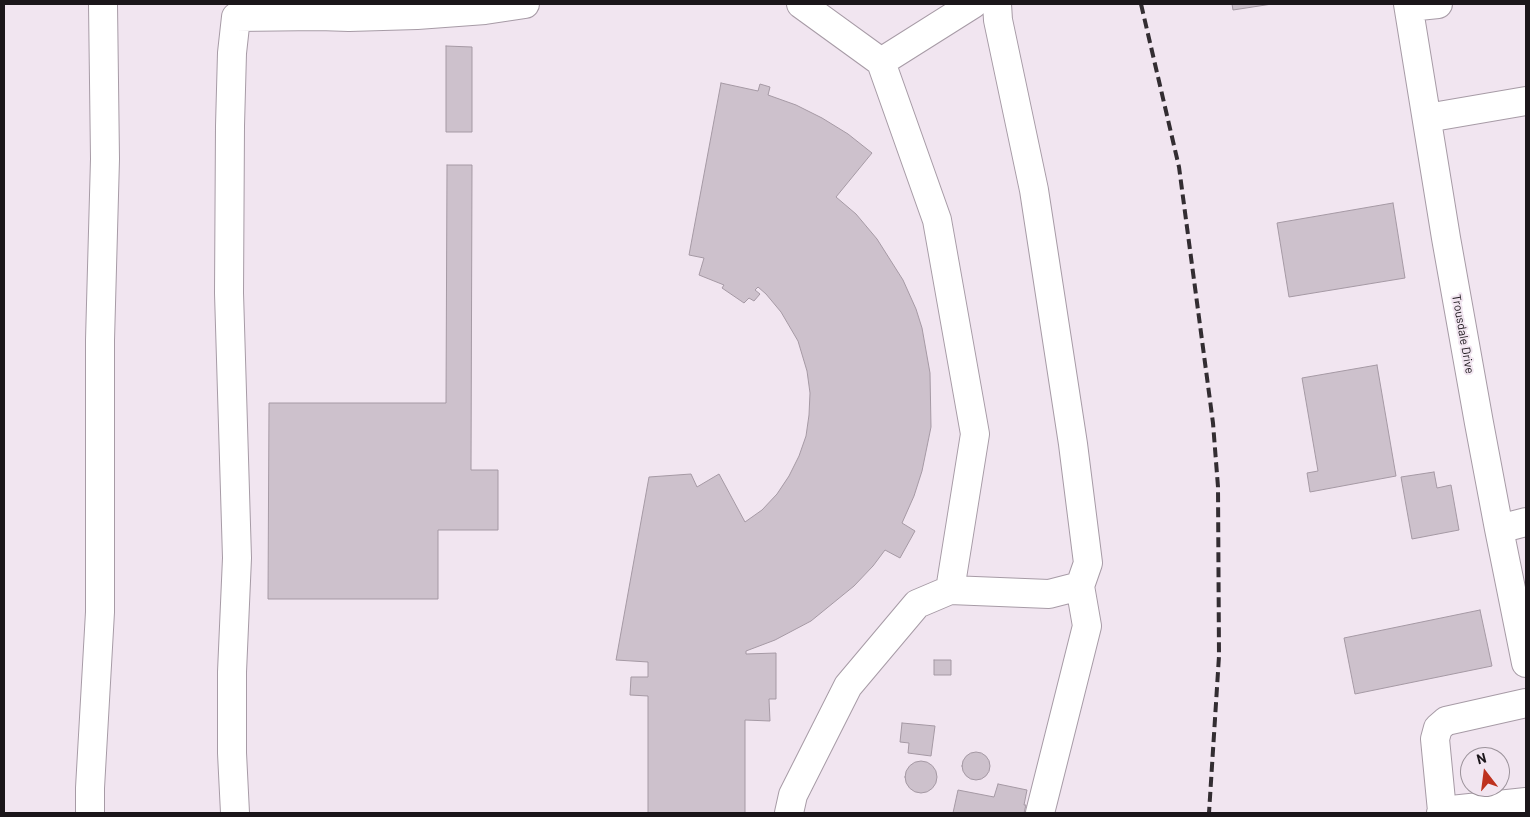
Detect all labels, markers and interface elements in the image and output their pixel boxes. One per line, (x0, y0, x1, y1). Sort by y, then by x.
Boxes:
street label: Trousdale Drive (1449, 293, 1477, 375)
north arrow (1460, 747, 1510, 797)
text: N (1475, 749, 1488, 767)

